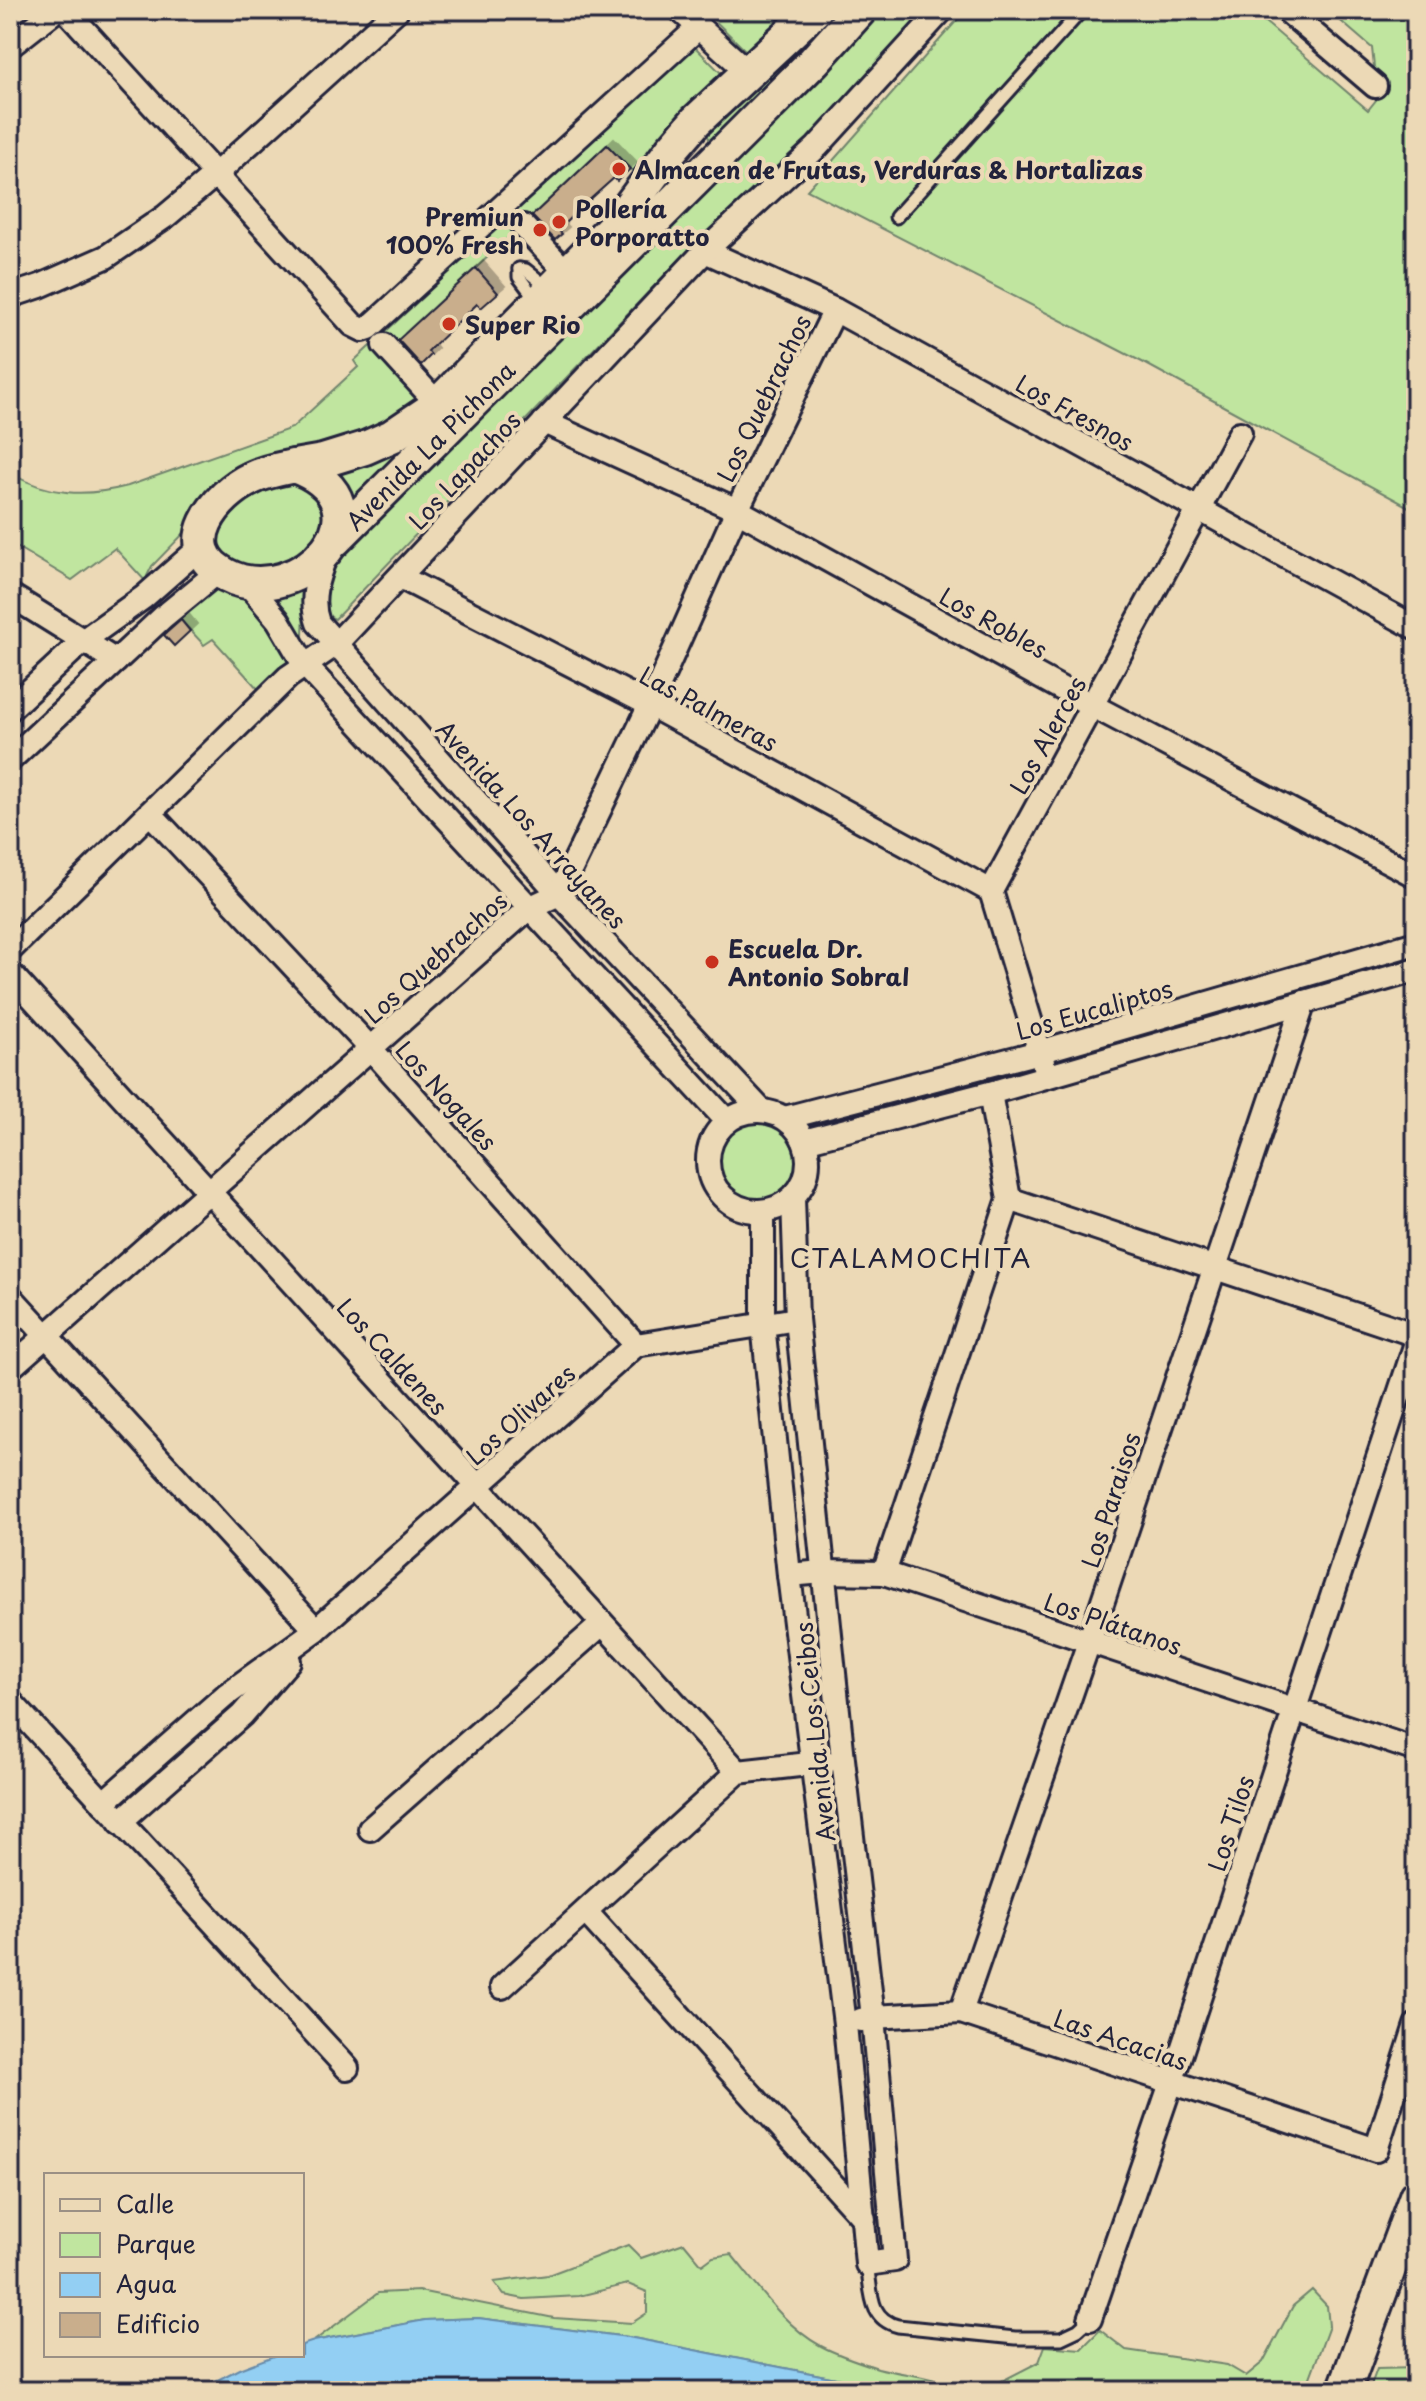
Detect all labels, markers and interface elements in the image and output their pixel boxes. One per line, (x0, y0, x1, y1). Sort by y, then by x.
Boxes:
place label: Almacen de Frutas, Verduras & Hortalizas (635, 151, 1143, 187)
marker: Almacen de Frutas, Verduras & Hortalizas (610, 160, 628, 178)
place label: Pollería Porporatto (575, 190, 709, 254)
place label: Premiun 100% Fresh (386, 198, 524, 262)
marker: Pollería Porporatto (550, 213, 568, 231)
marker: Premiun 100% Fresh (531, 221, 549, 239)
place label: Super Rio (465, 306, 580, 342)
street label: Los Quebrachos (707, 308, 819, 488)
marker: Super Rio (440, 315, 458, 333)
street label: Avenida La Pichona (337, 352, 523, 538)
street label: Los Fresnos (1010, 365, 1141, 459)
street label: Los Lapachos (400, 403, 528, 537)
street label: Los Robles (933, 578, 1055, 666)
street label: Las Palmeras (633, 656, 785, 760)
street label: Los Alerces (1000, 670, 1094, 800)
street label: Avenida Los Arrayanes (428, 712, 636, 936)
street label: Los Quebrachos (355, 883, 515, 1031)
place label: Escuela Dr. Antonio Sobral (728, 930, 909, 994)
marker: Escuela Dr. Antonio Sobral (703, 953, 721, 971)
street label: Los Eucaliptos (1012, 969, 1176, 1049)
street label: Los Nogales (388, 1032, 506, 1158)
district label: CTALAMOCHITA (790, 1238, 1032, 1277)
street label: Los Caldenes (329, 1289, 457, 1423)
street label: Los Olivares (457, 1355, 583, 1473)
street label: Los Paraisos (1071, 1428, 1149, 1572)
street label: Los Plátanos (1039, 1583, 1187, 1663)
street label: Avenida Los Ceibos (785, 1620, 843, 1844)
street label: Los Tilos (1198, 1770, 1262, 1876)
street label: Las Acacias (1049, 1999, 1193, 2079)
legend (44, 2173, 304, 2357)
text: Calle (116, 2185, 174, 2221)
text: Parque (116, 2225, 196, 2261)
text: Agua (116, 2265, 176, 2301)
text: Edificio (116, 2305, 200, 2341)

